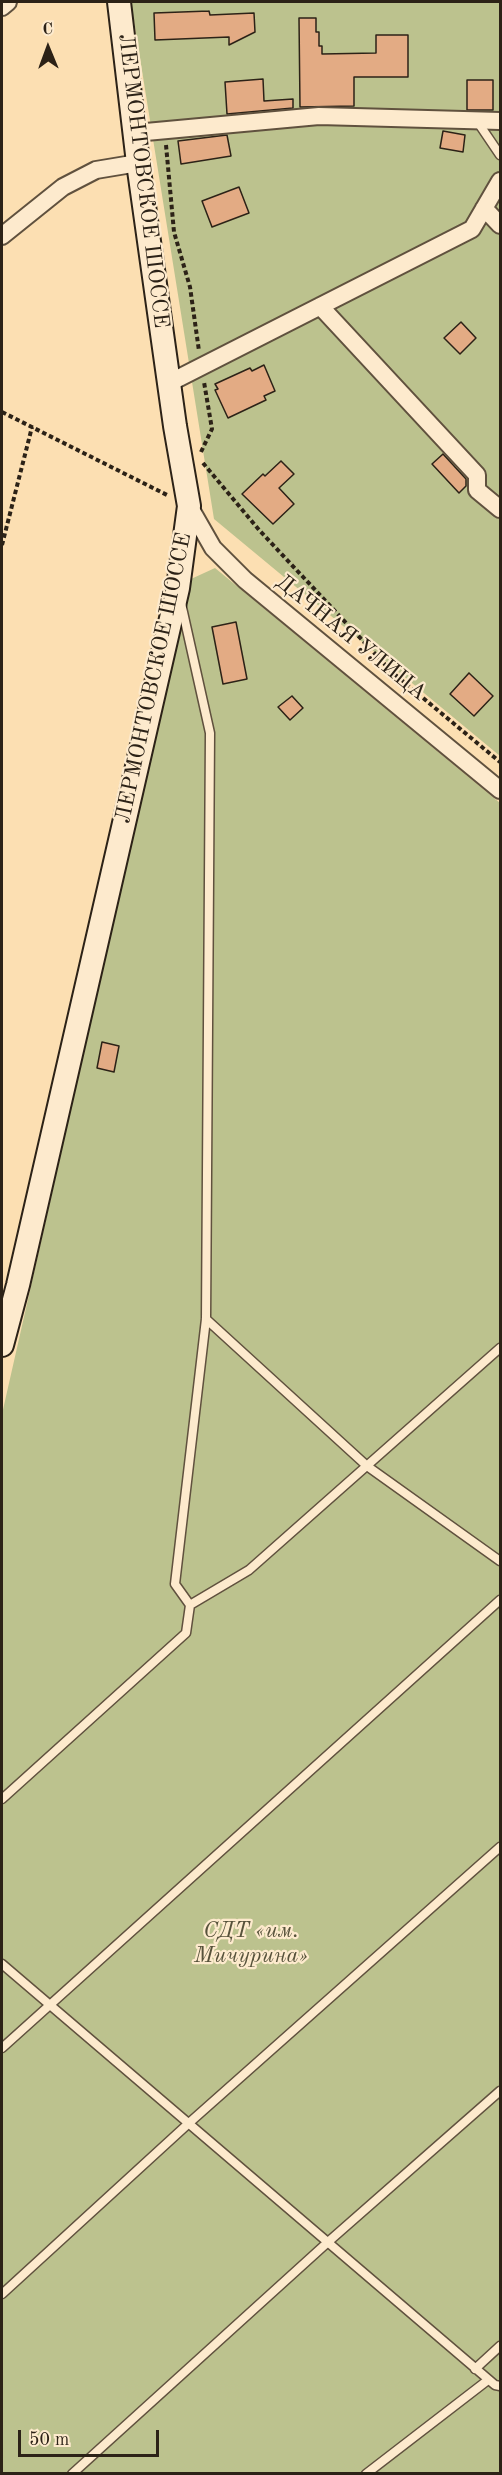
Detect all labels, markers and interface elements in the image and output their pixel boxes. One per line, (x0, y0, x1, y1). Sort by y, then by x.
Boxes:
north arrow (18, 18, 78, 78)
text: С (42, 22, 53, 38)
street label: ЛЕРМОНТОВСКОЕ ШОССЕ (112, 32, 174, 330)
street label: ЛЕРМОНТОВСКОЕ ШОССЕ (110, 530, 198, 826)
street label: ДАЧНАЯ УЛИЦА (270, 569, 432, 707)
park label: СДТ «им. Мичурина» (194, 1918, 308, 1970)
scale bar (21, 2418, 162, 2456)
text: 50 m (29, 2431, 69, 2449)

